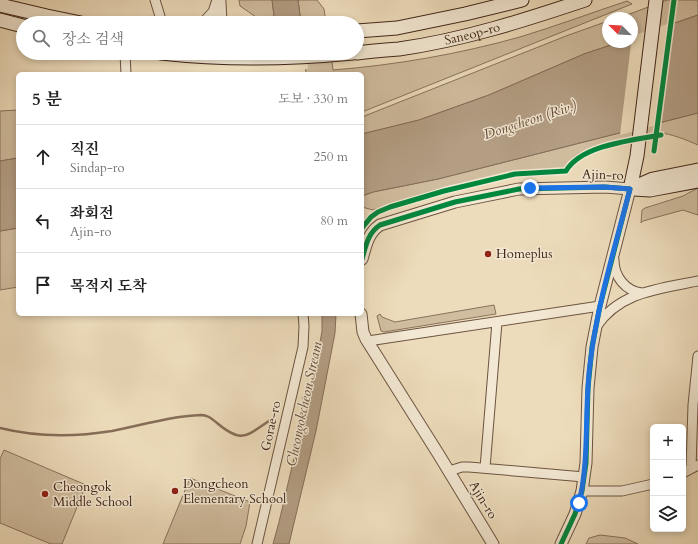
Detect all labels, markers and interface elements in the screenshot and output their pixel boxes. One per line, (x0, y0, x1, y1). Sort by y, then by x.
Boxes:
north arrow (602, 12, 638, 48)
search box (16, 16, 364, 60)
street label: Saneop-ro (443, 18, 502, 50)
icon: search (30, 27, 52, 49)
text: 장소 검색 (62, 29, 124, 49)
text: 5 분 (32, 88, 62, 111)
text: 도보 · 330 m (278, 90, 348, 108)
water label: Dongcheon (Riv.) (481, 96, 579, 144)
text: 직진 (70, 139, 99, 159)
icon: ahead (32, 146, 54, 168)
text: 250 m (314, 148, 348, 166)
text: Sindap-ro (70, 159, 125, 177)
street label: Ajin-ro (582, 165, 624, 185)
route end (521, 179, 539, 197)
text: 좌회전 (70, 203, 113, 223)
icon: left (32, 210, 54, 232)
text: 80 m (320, 212, 348, 230)
text: Ajin-ro (70, 223, 112, 241)
place label: Homeplus (496, 245, 553, 263)
marker: Homeplus (483, 249, 493, 259)
icon: arrive (32, 274, 54, 296)
text: 목적지 도착 (70, 276, 146, 296)
water label: Cheongokcheon Stream (282, 340, 327, 468)
street label: Gorae-ro (256, 399, 286, 453)
map controls (650, 424, 686, 532)
button: + (650, 424, 686, 460)
button: − (650, 460, 686, 496)
place label: Dongcheon Elementary School (183, 475, 287, 508)
place label: Cheongok Middle School (53, 478, 133, 511)
street label: Ajin-ro (465, 478, 501, 522)
marker: Dongcheon Elementary School (170, 486, 180, 496)
marker: Cheongok Middle School (40, 489, 50, 499)
route start (570, 494, 588, 512)
button: layers (650, 496, 686, 532)

